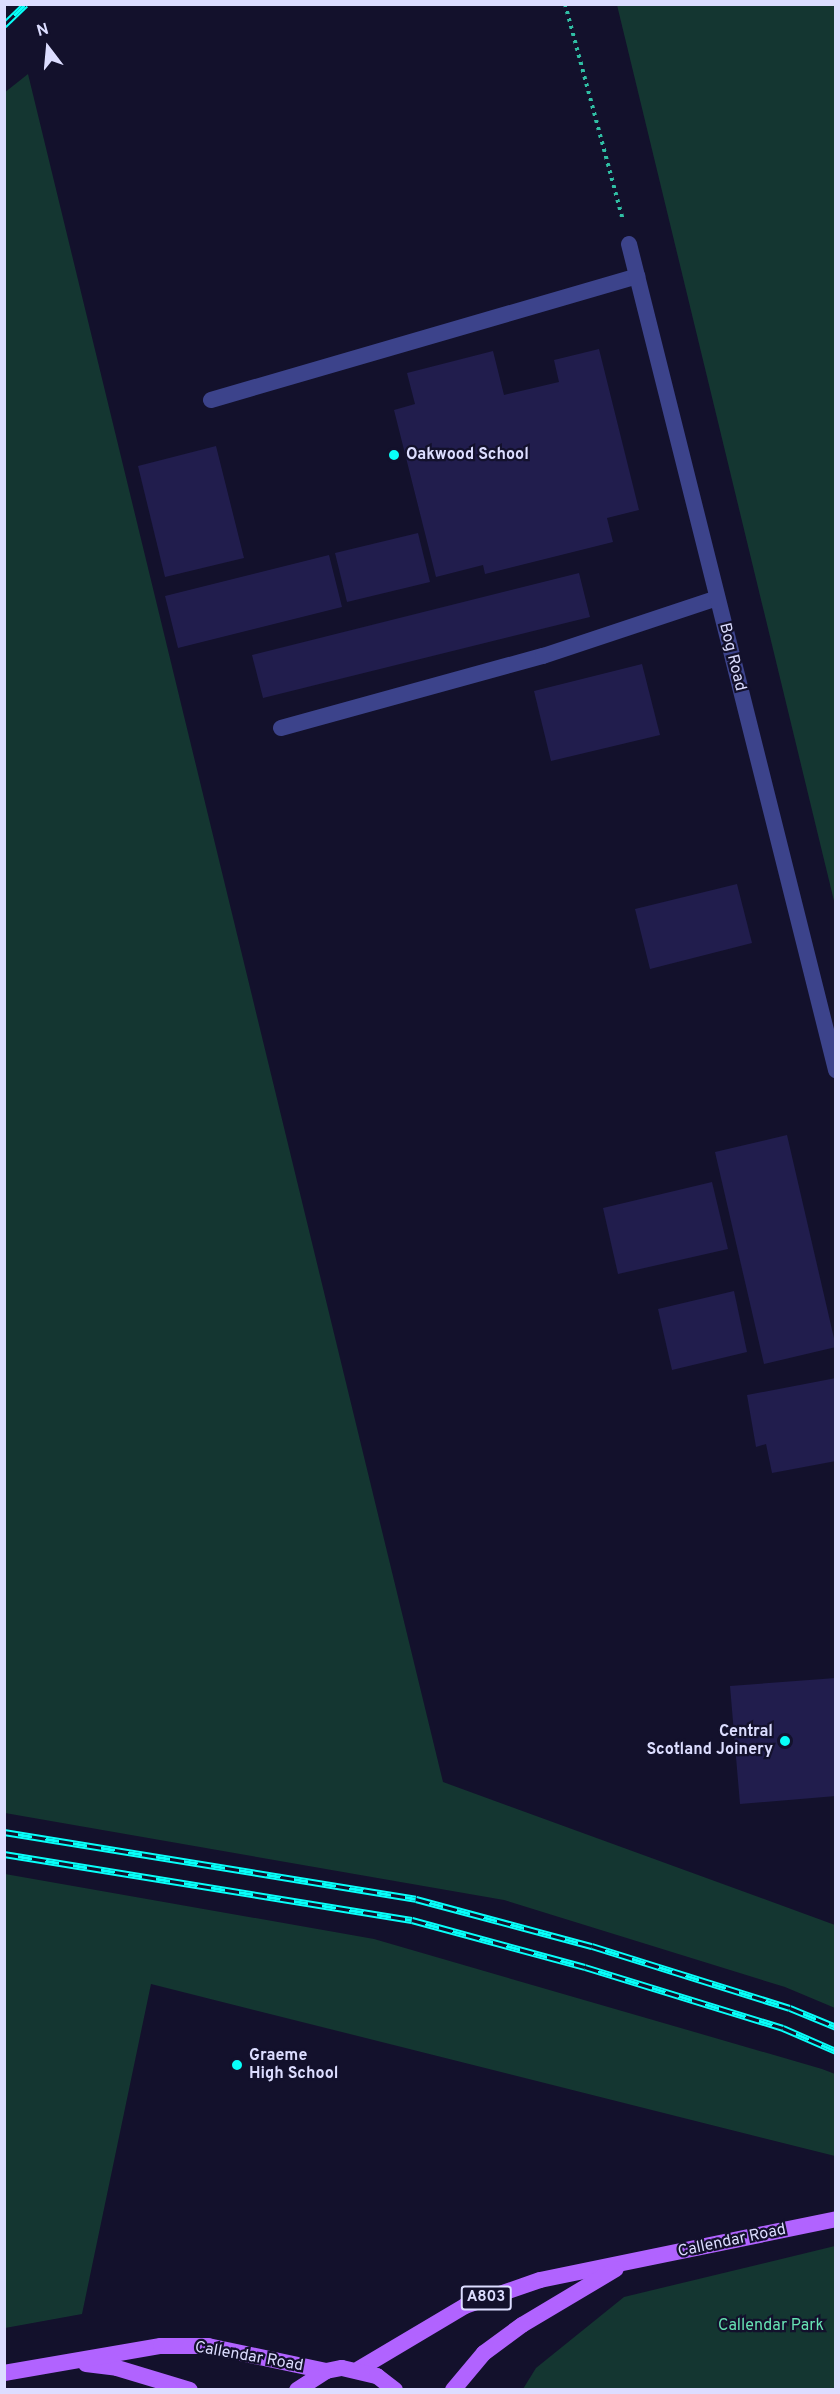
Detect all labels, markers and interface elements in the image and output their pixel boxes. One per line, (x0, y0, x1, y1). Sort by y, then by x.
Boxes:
north arrow (18, 18, 78, 78)
text: N (35, 19, 51, 42)
place label: Oakwood School (406, 445, 529, 465)
marker: Oakwood School (387, 448, 401, 462)
street label: Bog Road (714, 621, 750, 693)
place label: Central Scotland Joinery (647, 1722, 773, 1760)
marker: Central Scotland Joinery (778, 1734, 792, 1748)
place label: Graeme High School (249, 2046, 338, 2084)
marker: Graeme High School (230, 2058, 244, 2072)
street label: Callendar Road (676, 2220, 788, 2262)
road number: A803 (460, 2286, 512, 2310)
park label: Callendar Park (718, 2316, 824, 2336)
street label: Callendar Road (193, 2338, 305, 2376)

